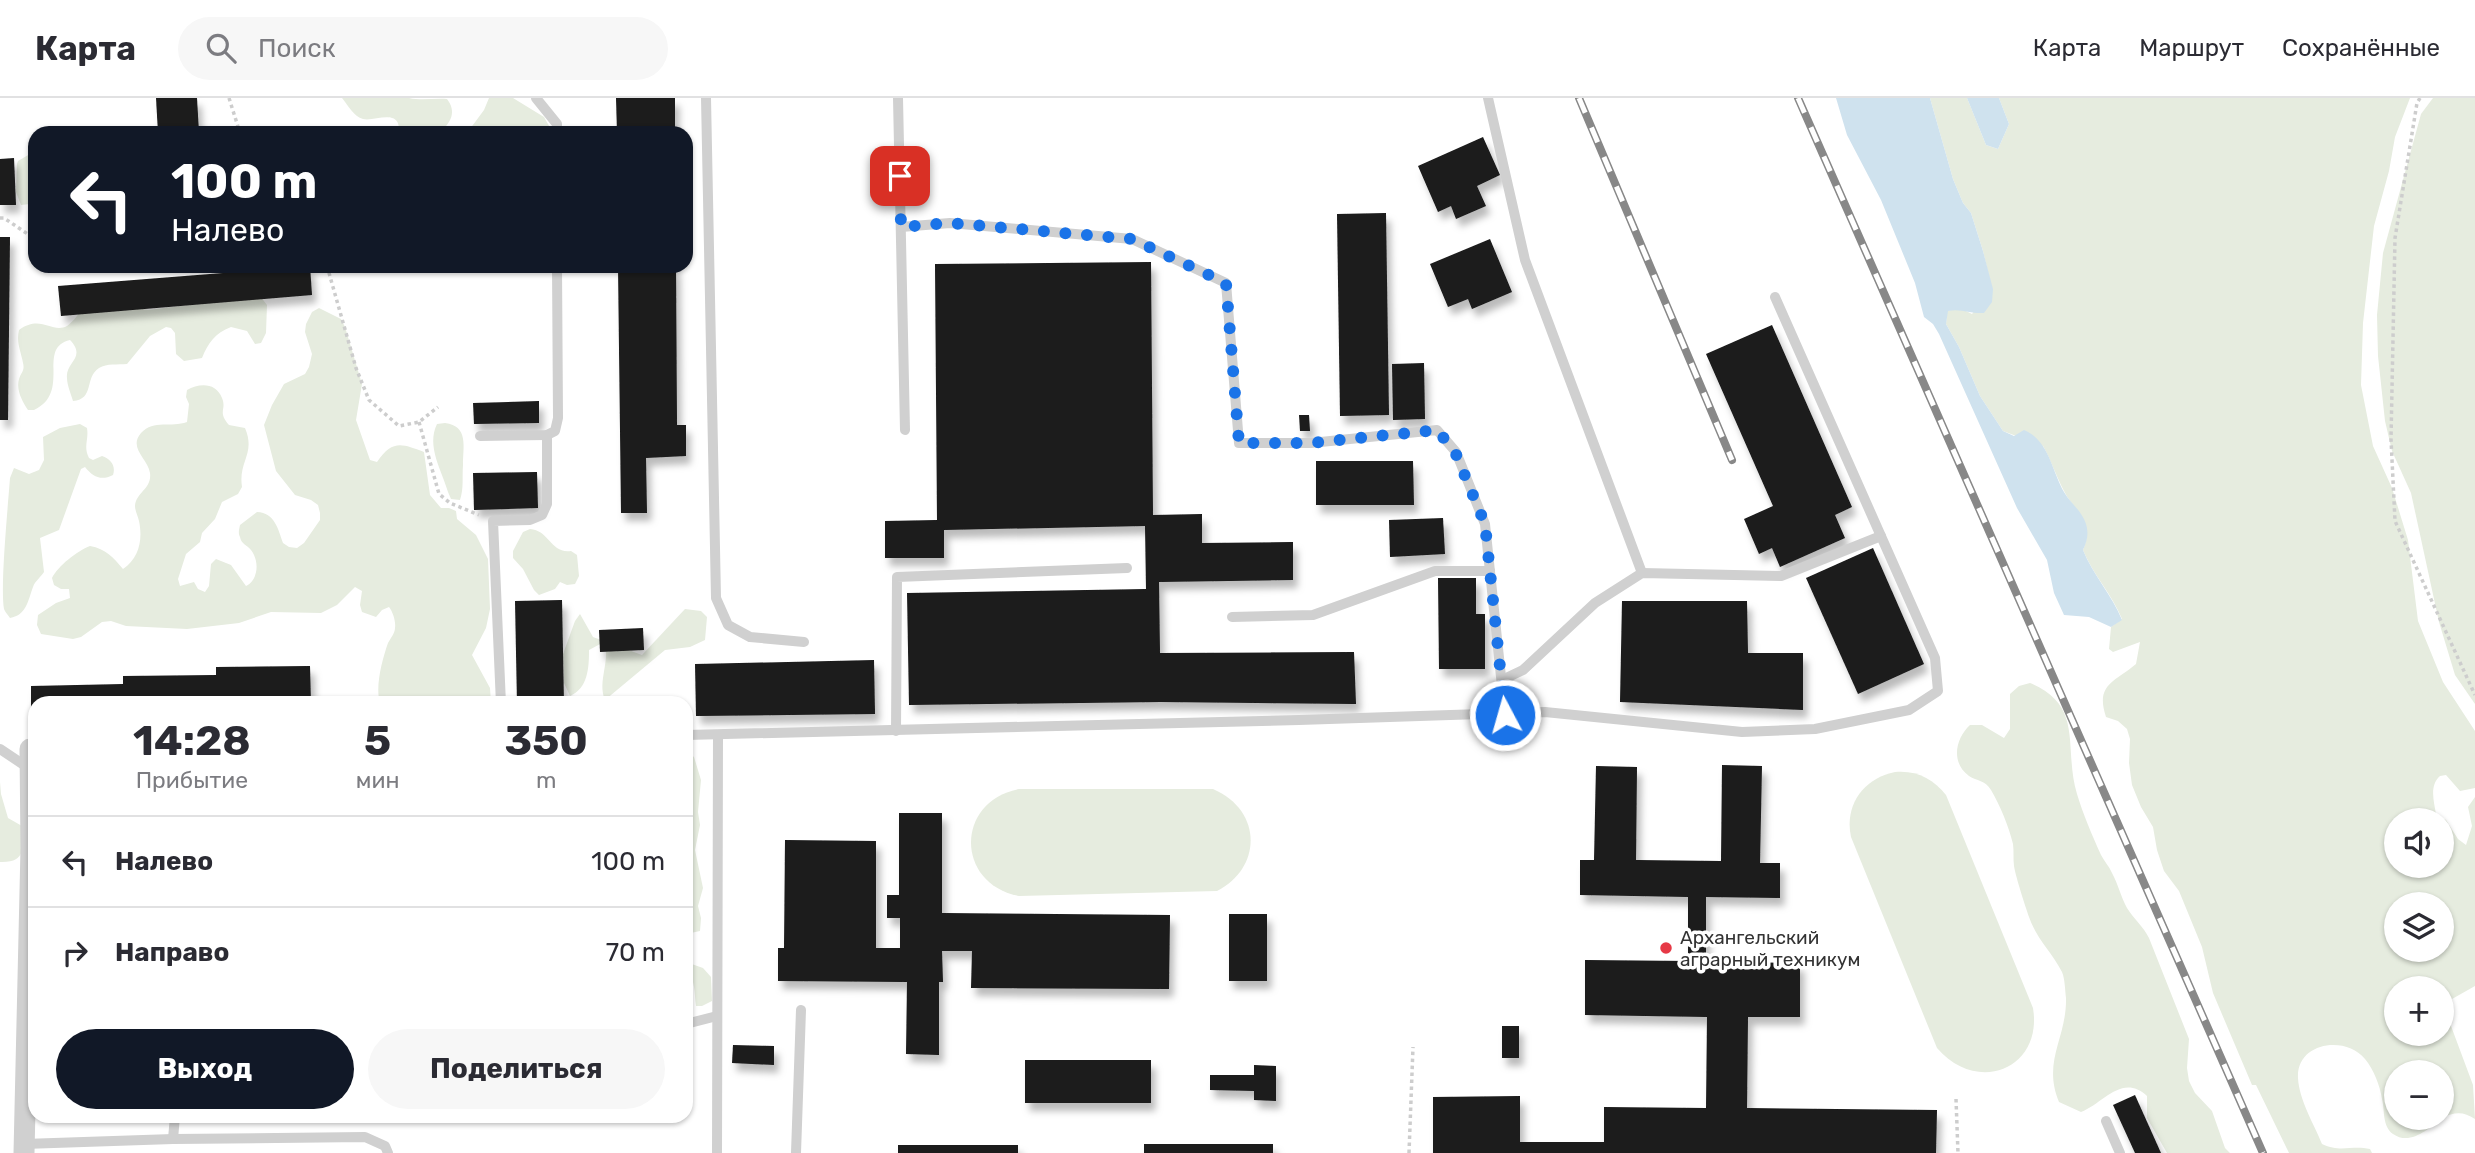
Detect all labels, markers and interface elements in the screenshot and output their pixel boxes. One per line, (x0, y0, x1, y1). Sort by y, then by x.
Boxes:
search box (178, 17, 668, 80)
text: Карта (35, 29, 136, 68)
icon: search (202, 29, 240, 67)
text: Поиск (258, 33, 336, 64)
text: Карта (2033, 34, 2101, 62)
text: Маршрут (2139, 34, 2244, 62)
text: Сохранённые (2282, 34, 2440, 62)
pin (870, 146, 930, 206)
text: 100 m (171, 152, 317, 210)
icon: left (56, 154, 147, 245)
icon: arrive (881, 157, 919, 195)
text: Налево (171, 211, 284, 249)
position arrow (1468, 678, 1542, 752)
text: 14:28 (133, 716, 251, 766)
text: 5 (364, 716, 391, 766)
text: 350 (505, 716, 588, 766)
text: Прибытие (136, 766, 248, 794)
text: мин (356, 766, 399, 794)
text: m (536, 766, 556, 794)
map controls (2384, 808, 2454, 1130)
button: sound (2384, 808, 2454, 878)
icon: left (56, 843, 94, 881)
text: Налево (115, 846, 213, 877)
text: 100 m (591, 846, 665, 877)
button: layers (2384, 892, 2454, 962)
place label: Архангельский аграрный техникум (1680, 926, 1860, 971)
icon: right (56, 934, 94, 972)
text: Направо (115, 937, 229, 968)
text: 70 m (606, 937, 665, 968)
marker: Архангельский аграрный техникум (1658, 940, 1674, 956)
button: + (2384, 976, 2454, 1046)
button: Выход (56, 1029, 354, 1109)
button: Поделиться (368, 1029, 665, 1109)
button: − (2384, 1060, 2454, 1130)

